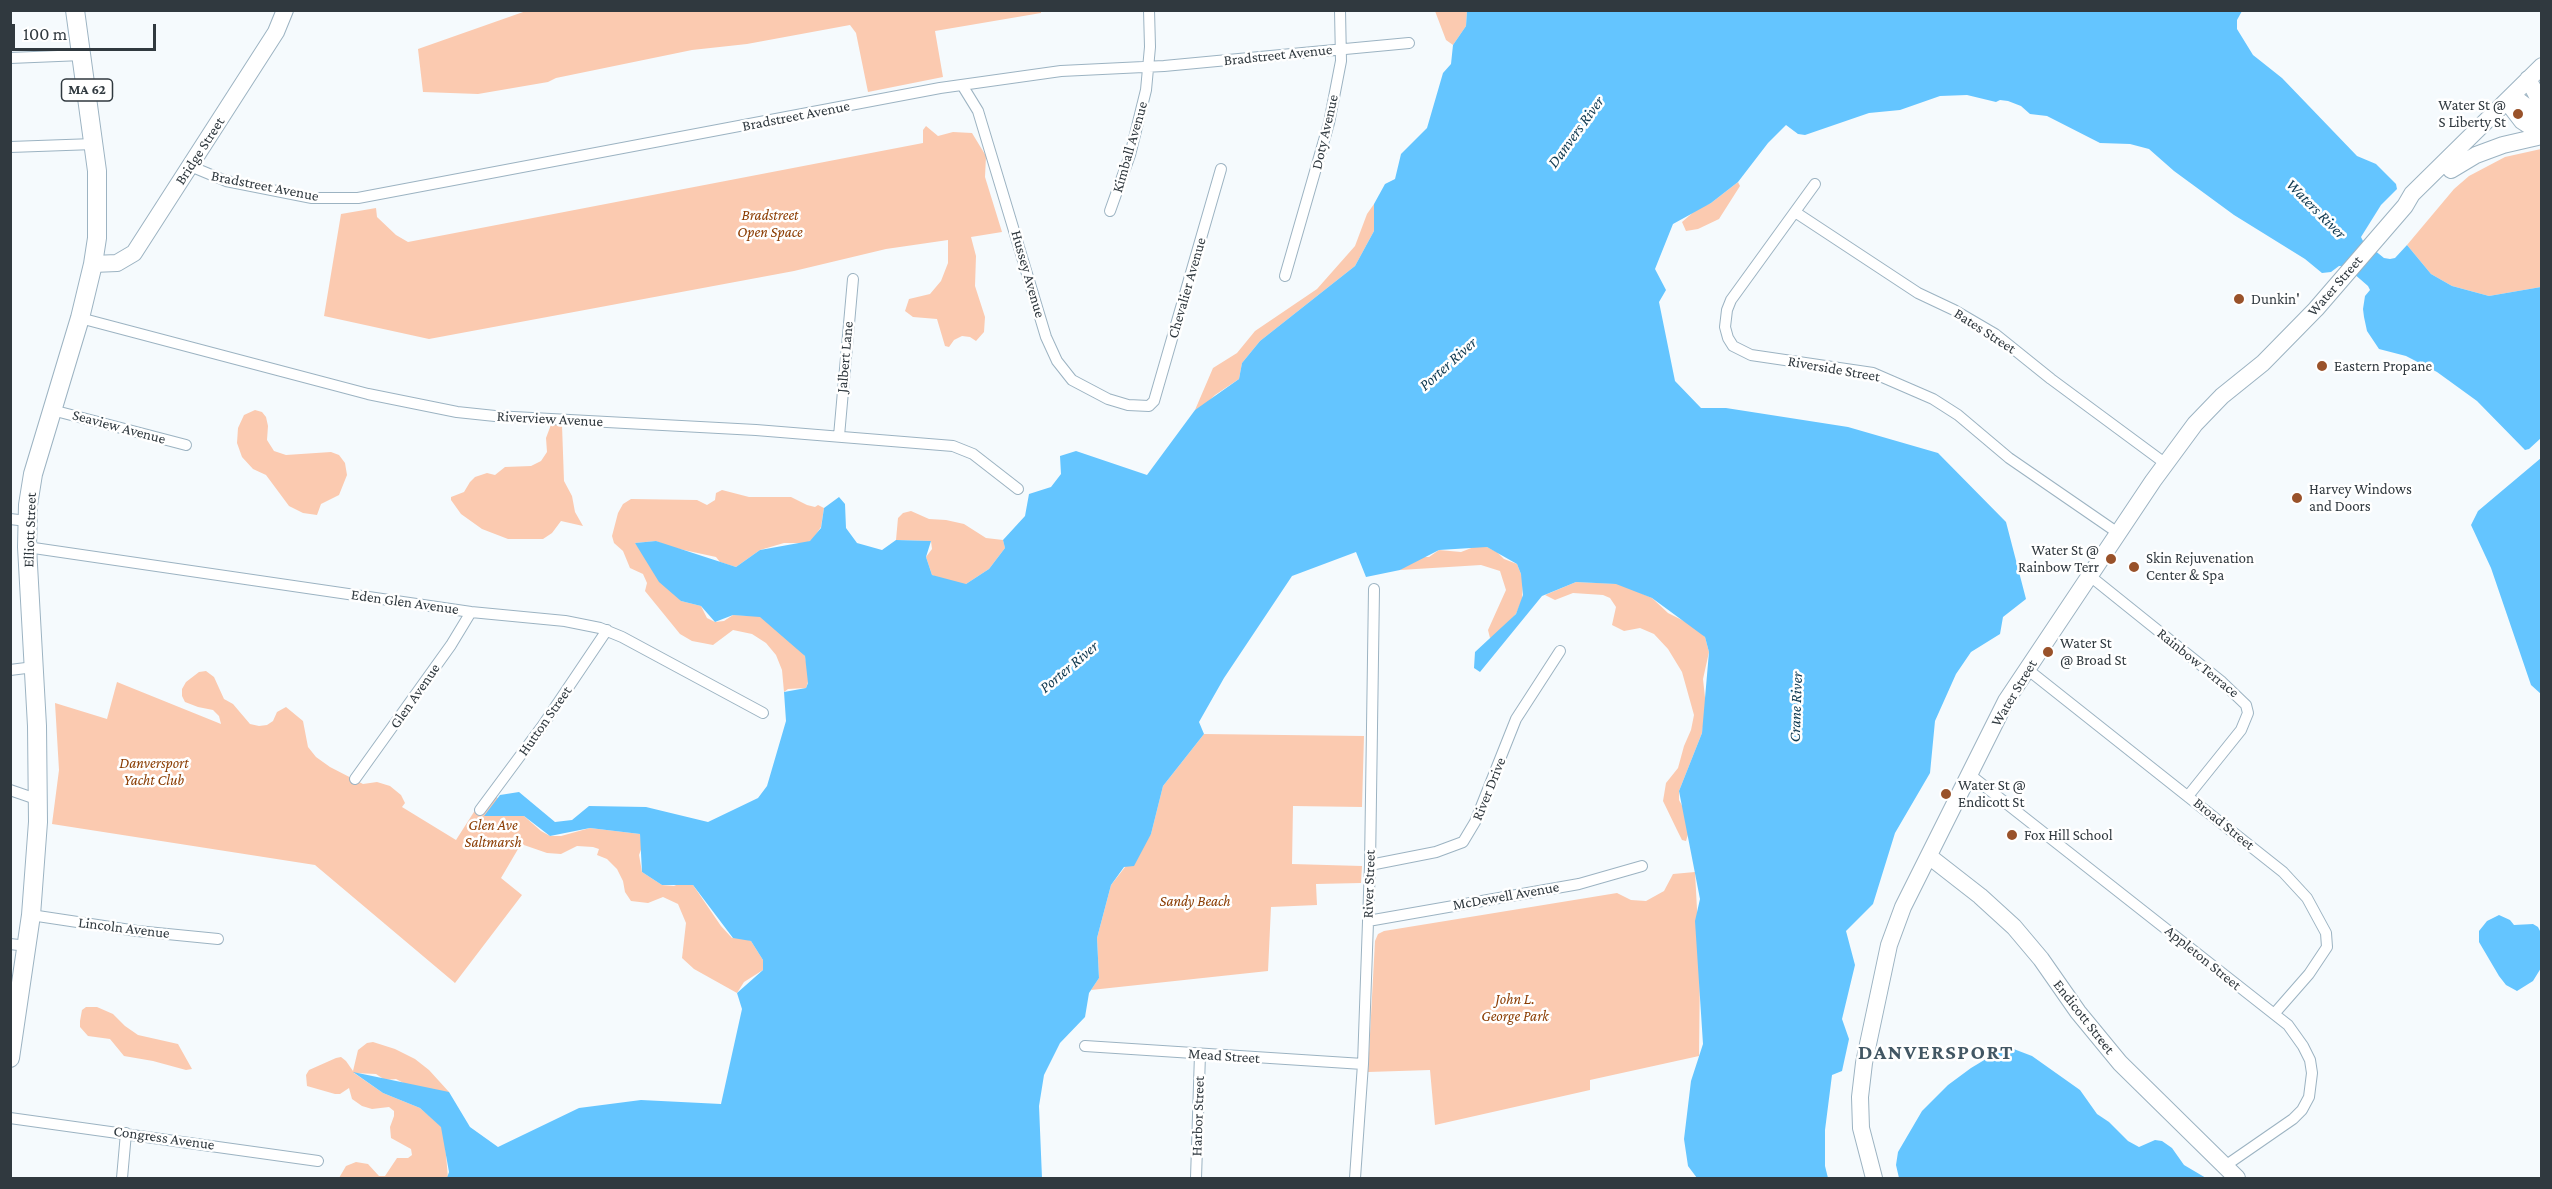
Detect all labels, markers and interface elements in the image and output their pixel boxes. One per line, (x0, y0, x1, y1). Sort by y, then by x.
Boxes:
scale bar (15, 12, 159, 50)
text: 100 m (23, 24, 67, 44)
street label: Bradstreet Avenue (1223, 40, 1333, 70)
road number: MA 62 (62, 79, 112, 101)
water label: Danvers River (1544, 92, 1608, 172)
street label: Doty Avenue (1308, 93, 1342, 171)
place label: Water St @ S Liberty St (2438, 96, 2506, 131)
street label: Bradstreet Avenue (741, 97, 851, 135)
street label: Kimball Avenue (1108, 99, 1152, 195)
marker: Water St @ S Liberty St (2511, 107, 2525, 121)
street label: Bridge Street (171, 114, 229, 188)
street label: Bradstreet Avenue (210, 167, 320, 205)
water label: Waters River (2282, 175, 2350, 243)
park label: Bradstreet Open Space (737, 206, 803, 241)
street label: Hussey Avenue (1007, 228, 1049, 320)
street label: Chevalier Avenue (1164, 236, 1210, 340)
street label: Water Street (2304, 252, 2366, 320)
place label: Dunkin' (2251, 290, 2300, 308)
marker: Dunkin' (2232, 292, 2246, 306)
street label: Bates Street (1951, 304, 2019, 358)
street label: Jalbert Lane (833, 320, 857, 394)
water label: Porter River (1415, 333, 1481, 395)
street label: Riverside Street (1787, 352, 1881, 386)
place label: Eastern Propane (2334, 357, 2432, 375)
marker: Eastern Propane (2315, 359, 2329, 373)
street label: Seaview Avenue (70, 406, 168, 448)
street label: Riverview Avenue (496, 407, 604, 431)
place label: Harvey Windows and Doors (2309, 480, 2412, 515)
marker: Harvey Windows and Doors (2290, 491, 2304, 505)
street label: Elliott Street (20, 492, 40, 568)
place label: Water St @ Rainbow Terr (2018, 541, 2099, 576)
place label: Skin Rejuvenation Center & Spa (2146, 549, 2254, 584)
marker: Water St @ Rainbow Terr (2104, 552, 2118, 566)
marker: Skin Rejuvenation Center & Spa (2127, 560, 2141, 574)
street label: Eden Glen Avenue (350, 586, 460, 618)
street label: Rainbow Terrace (2153, 624, 2243, 702)
place label: Water St @ Broad St (2060, 634, 2126, 669)
water label: Porter River (1036, 637, 1102, 697)
marker: Water St @ Broad St (2041, 645, 2055, 659)
street label: Water Street (1987, 656, 2041, 730)
street label: Glen Avenue (386, 660, 444, 732)
water label: Crane River (1785, 671, 1807, 743)
street label: Hutton Street (514, 683, 576, 759)
park label: Danversport Yacht Club (119, 754, 189, 789)
street label: River Drive (1468, 755, 1510, 823)
place label: Water St @ Endicott St (1958, 776, 2026, 811)
marker: Water St @ Endicott St (1939, 787, 1953, 801)
street label: Broad Street (2190, 794, 2258, 854)
park label: Glen Ave Saltmarsh (464, 816, 522, 851)
place label: Fox Hill School (2024, 826, 2113, 844)
marker: Fox Hill School (2005, 828, 2019, 842)
street label: River Street (1359, 849, 1379, 919)
street label: McDewell Avenue (1451, 878, 1561, 914)
park label: Sandy Beach (1159, 892, 1231, 910)
street label: Lincoln Avenue (77, 913, 171, 943)
street label: Appleton Street (2161, 922, 2245, 994)
street label: Endicott Street (2049, 976, 2119, 1058)
park label: John L. George Park (1481, 990, 1549, 1025)
district label: DANVERSPORT (1858, 1040, 2014, 1066)
street label: Mead Street (1188, 1045, 1260, 1067)
street label: Harbor Street (1188, 1075, 1208, 1157)
street label: Congress Avenue (112, 1122, 216, 1154)

